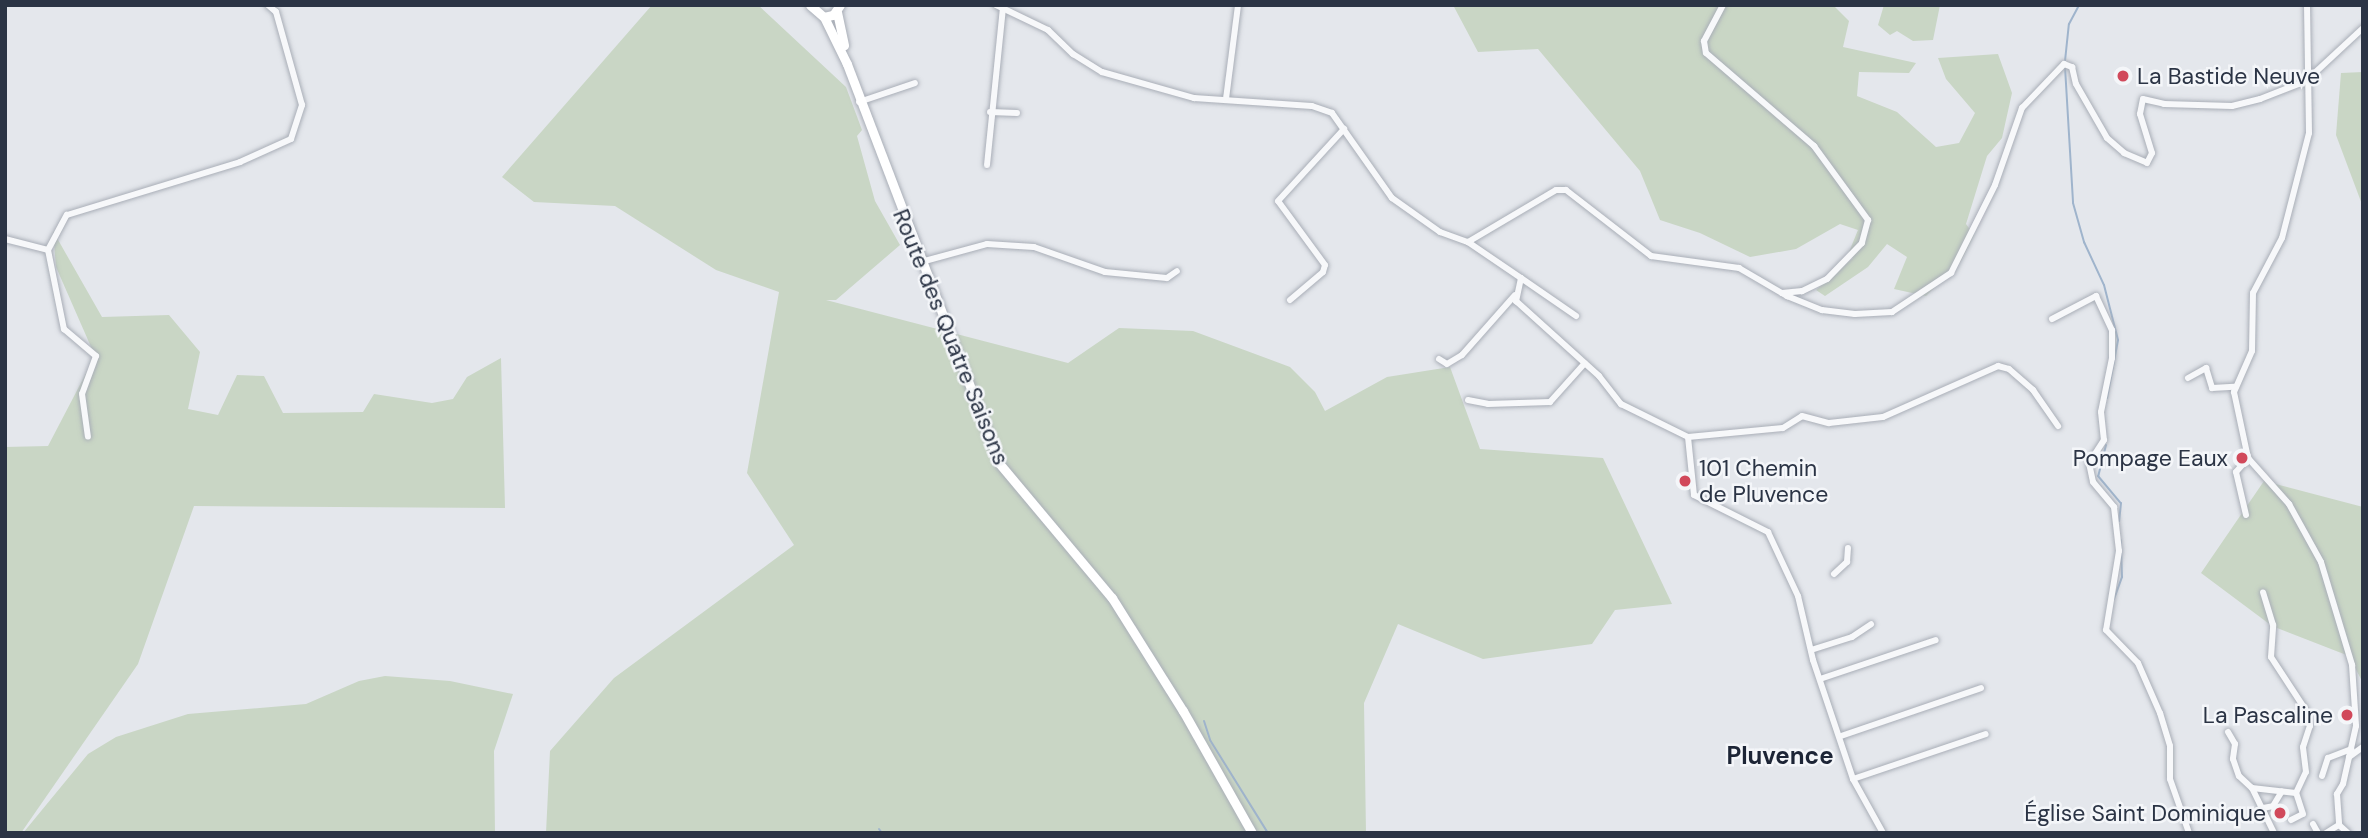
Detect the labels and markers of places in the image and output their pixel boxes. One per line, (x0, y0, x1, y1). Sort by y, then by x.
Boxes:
place label: La Bastide Neuve (2137, 62, 2320, 90)
marker: La Bastide Neuve (2115, 68, 2131, 84)
place label: Pompage Eaux (2073, 444, 2228, 472)
marker: Pompage Eaux (2234, 450, 2250, 466)
place label: 101 Chemin de Pluvence (1699, 454, 1828, 508)
marker: 101 Chemin de Pluvence (1677, 473, 1693, 489)
place label: La Pascaline (2203, 701, 2333, 729)
marker: La Pascaline (2339, 707, 2355, 723)
place label: Église Saint Dominique (2024, 799, 2266, 827)
marker: Église Saint Dominique (2272, 805, 2288, 821)

